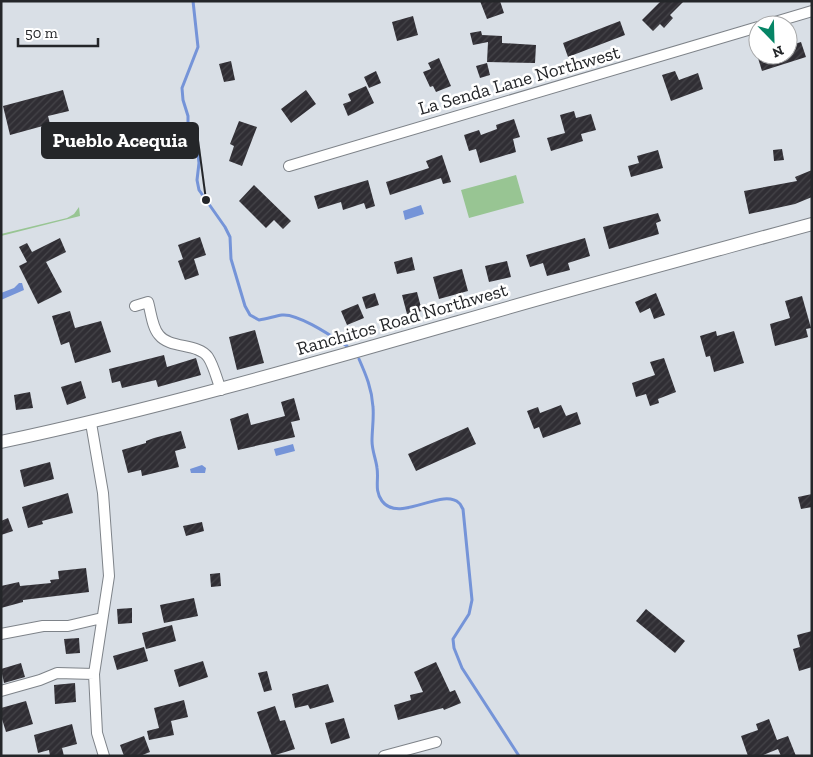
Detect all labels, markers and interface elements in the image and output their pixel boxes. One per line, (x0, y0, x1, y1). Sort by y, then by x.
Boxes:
scale bar (18, 15, 98, 47)
north arrow (748, 15, 798, 65)
text: 50 m (25, 24, 58, 42)
street label: La Senda Lane Northwest (416, 40, 622, 120)
text: N (769, 42, 786, 62)
callout: Pueblo Acequia (42, 123, 198, 158)
text: Pueblo Acequia (52, 128, 188, 152)
street label: Ranchitos Road Northwest (294, 278, 510, 360)

